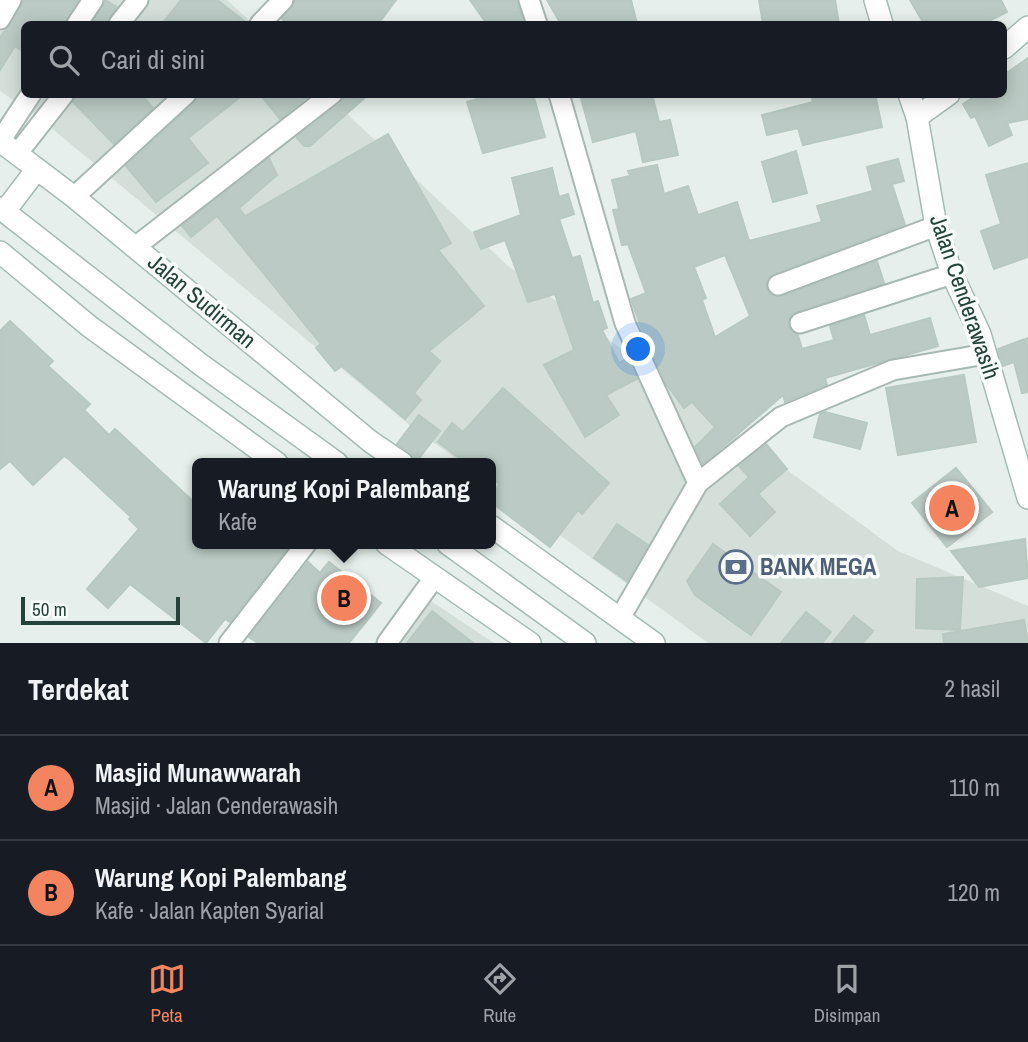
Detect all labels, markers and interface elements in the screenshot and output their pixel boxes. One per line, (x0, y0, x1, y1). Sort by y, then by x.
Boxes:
search box (21, 21, 1007, 98)
icon: search (45, 41, 83, 79)
text: Cari di sini (101, 42, 205, 77)
street label: Jalan Cenderawasih (923, 211, 1008, 383)
street label: Jalan Sudirman (142, 246, 263, 355)
your location (621, 332, 655, 366)
popup (192, 458, 496, 549)
text: Warung Kopi Palembang (218, 471, 470, 506)
pin: A (929, 482, 975, 534)
text: Kafe (218, 506, 257, 537)
bank icon: BANK MEGA (717, 548, 755, 586)
place label: BANK MEGA (760, 551, 877, 582)
pin: B (321, 572, 367, 624)
scale bar (21, 594, 180, 626)
text: 50 m (32, 596, 67, 622)
text: Terdekat (28, 669, 129, 709)
text: 2 hasil (944, 673, 1000, 704)
text: Masjid Munawwarah (95, 755, 301, 790)
text: A (44, 772, 58, 803)
text: 110 m (949, 772, 1000, 803)
text: Masjid · Jalan Cenderawasih (95, 790, 338, 821)
text: Warung Kopi Palembang (95, 860, 347, 895)
text: B (44, 877, 58, 908)
text: 120 m (948, 877, 1000, 908)
text: Kafe · Jalan Kapten Syarial (95, 895, 324, 926)
tab: Peta (148, 960, 186, 1028)
tab: Rute (481, 960, 519, 1028)
tab: Disimpan (814, 960, 880, 1028)

